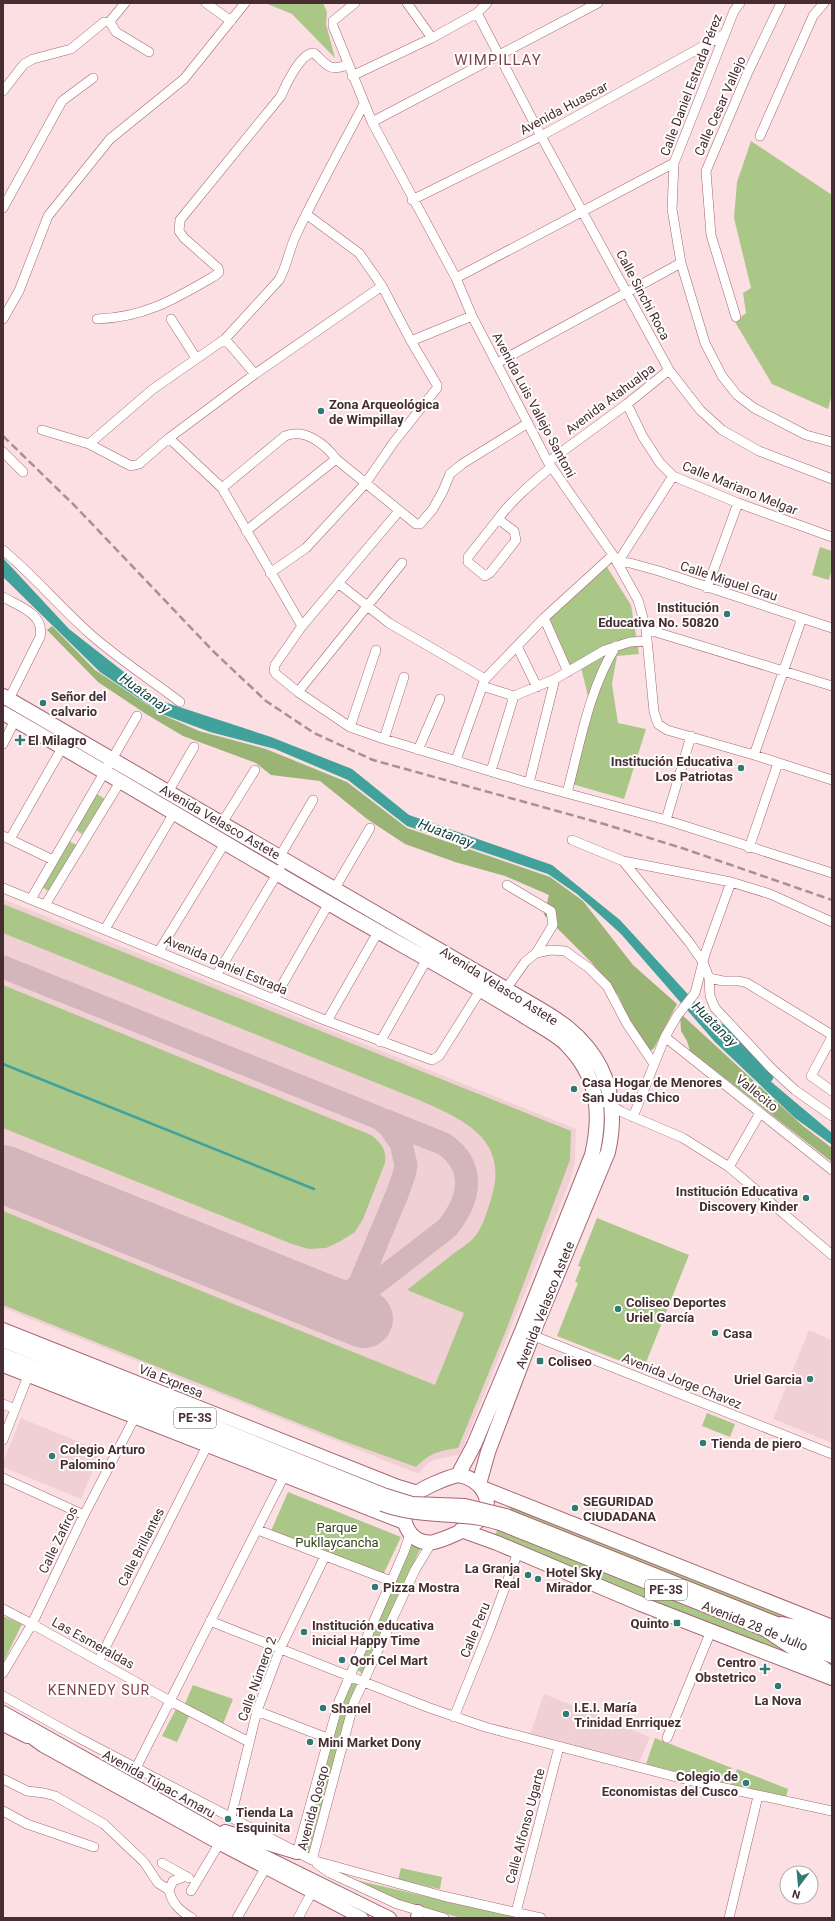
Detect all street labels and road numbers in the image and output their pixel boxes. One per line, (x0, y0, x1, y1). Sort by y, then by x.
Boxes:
street label: Calle Daniel Estrada Pérez (657, 11, 725, 158)
street label: Calle Cesar Vallejo (691, 54, 749, 158)
street label: Avenida Huascar (517, 78, 611, 138)
street label: Calle Sinchi Roca (613, 247, 673, 343)
street label: Avenida Luis Vallejo Santoni (489, 330, 579, 480)
street label: Avenida Atahualpa (562, 361, 658, 437)
street label: Calle Mariano Melgar (680, 458, 800, 518)
street label: Calle Miguel Grau (678, 558, 780, 604)
street label: Avenida Velasco Astete (157, 782, 283, 863)
street label: Avenida Daniel Estrada (162, 932, 290, 998)
street label: Avenida Velasco Astete (437, 944, 561, 1028)
street label: Vallecito (733, 1072, 781, 1114)
street label: Avenida Velasco Astete (513, 1239, 577, 1371)
street label: Avenida Jorge Chavez (620, 1350, 745, 1412)
street label: Vía Expresa (137, 1361, 205, 1401)
road number: PE-3S (174, 1408, 216, 1428)
street label: Calle Zafiros (35, 1504, 81, 1576)
street label: Calle Brillantes (115, 1505, 167, 1589)
road number: PE-3S (645, 1580, 687, 1600)
street label: Avenida 28 de Julio (700, 1598, 810, 1654)
street label: Calle Peru (457, 1600, 493, 1660)
street label: Las Esmeraldas (49, 1614, 137, 1672)
street label: Calle Número 2 (235, 1635, 279, 1723)
street label: Avenida Túpac Amaru (100, 1747, 218, 1821)
street label: Avenida Qosqo (294, 1764, 332, 1852)
street label: Calle Alfonso Ugarte (502, 1767, 548, 1885)

